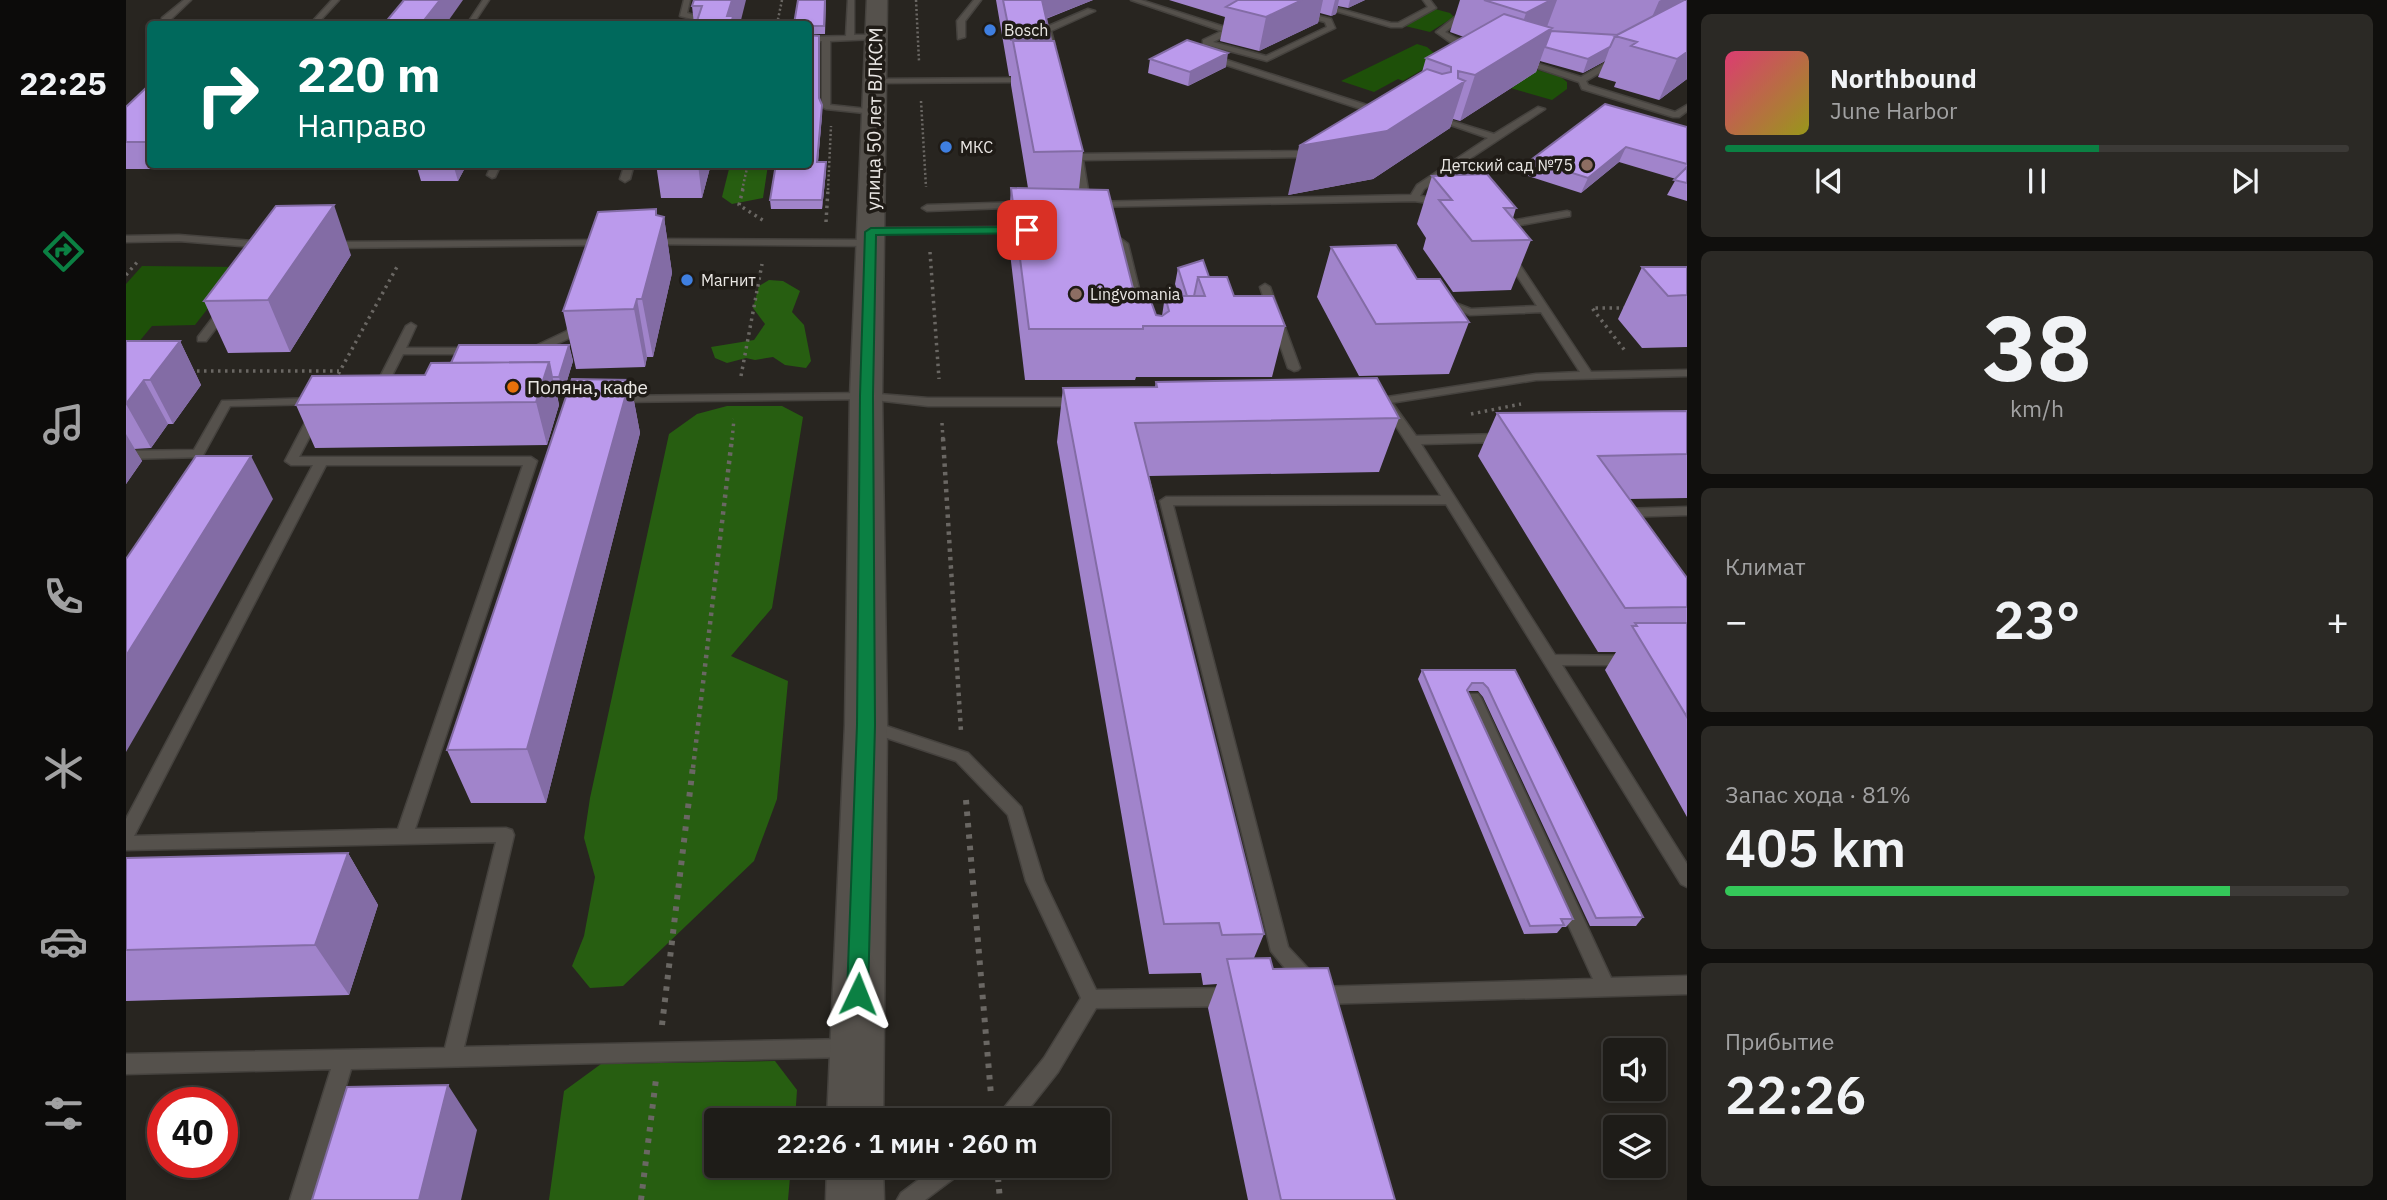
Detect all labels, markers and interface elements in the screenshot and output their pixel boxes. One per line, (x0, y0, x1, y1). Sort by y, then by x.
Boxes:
place label: Bosch (1004, 20, 1048, 40)
marker: Bosch (982, 22, 998, 38)
street label: улица 50 лет ВЛКСМ (860, 27, 888, 211)
text: 220 m (297, 42, 441, 105)
icon: right (182, 49, 273, 140)
text: Northbound (1830, 61, 1977, 95)
text: 22:25 (19, 62, 107, 104)
text: June Harbor (1830, 95, 1958, 125)
text: Направо (297, 104, 426, 146)
place label: МКС (960, 137, 993, 157)
marker: МКС (938, 139, 954, 155)
place label: Детский сад №75 (1440, 155, 1573, 175)
marker: Детский сад №75 (1579, 157, 1595, 173)
icon: previous (1810, 162, 1848, 200)
icon: pause (2018, 162, 2056, 200)
icon: next (2226, 162, 2264, 200)
pin (997, 200, 1057, 260)
icon: arrive (1008, 211, 1046, 249)
icon: directions (39, 227, 88, 276)
place label: Магнит (701, 270, 756, 290)
marker: Магнит (679, 272, 695, 288)
place label: Lingvomania (1090, 284, 1181, 304)
marker: Lingvomania (1068, 286, 1084, 302)
text: 38 (1982, 288, 2092, 406)
place label: Поляна, кафе (527, 375, 648, 399)
marker: Поляна, кафе (505, 379, 521, 395)
text: km/h (2010, 393, 2064, 423)
icon: music (39, 400, 88, 449)
text: Климат (1725, 551, 1806, 581)
icon: phone (39, 572, 88, 621)
text: 23° (1994, 586, 2080, 653)
text: − (1725, 596, 1748, 645)
text: + (2326, 596, 2349, 645)
icon: climate (39, 744, 88, 793)
text: Запас хода · 81% (1725, 779, 1911, 809)
text: 405 km (1725, 814, 1906, 881)
icon: car (39, 917, 88, 966)
position arrow (821, 957, 895, 1031)
text: Прибытие (1725, 1026, 1834, 1056)
map controls (1603, 1038, 1666, 1178)
button: sound (1603, 1038, 1666, 1101)
text: 22:26 (1725, 1061, 1866, 1128)
speed limit sign: 40 (147, 1087, 238, 1178)
icon: filters (39, 1089, 88, 1138)
button: layers (1603, 1115, 1666, 1178)
text: 22:26 · 1 мин · 260 m (776, 1126, 1038, 1160)

